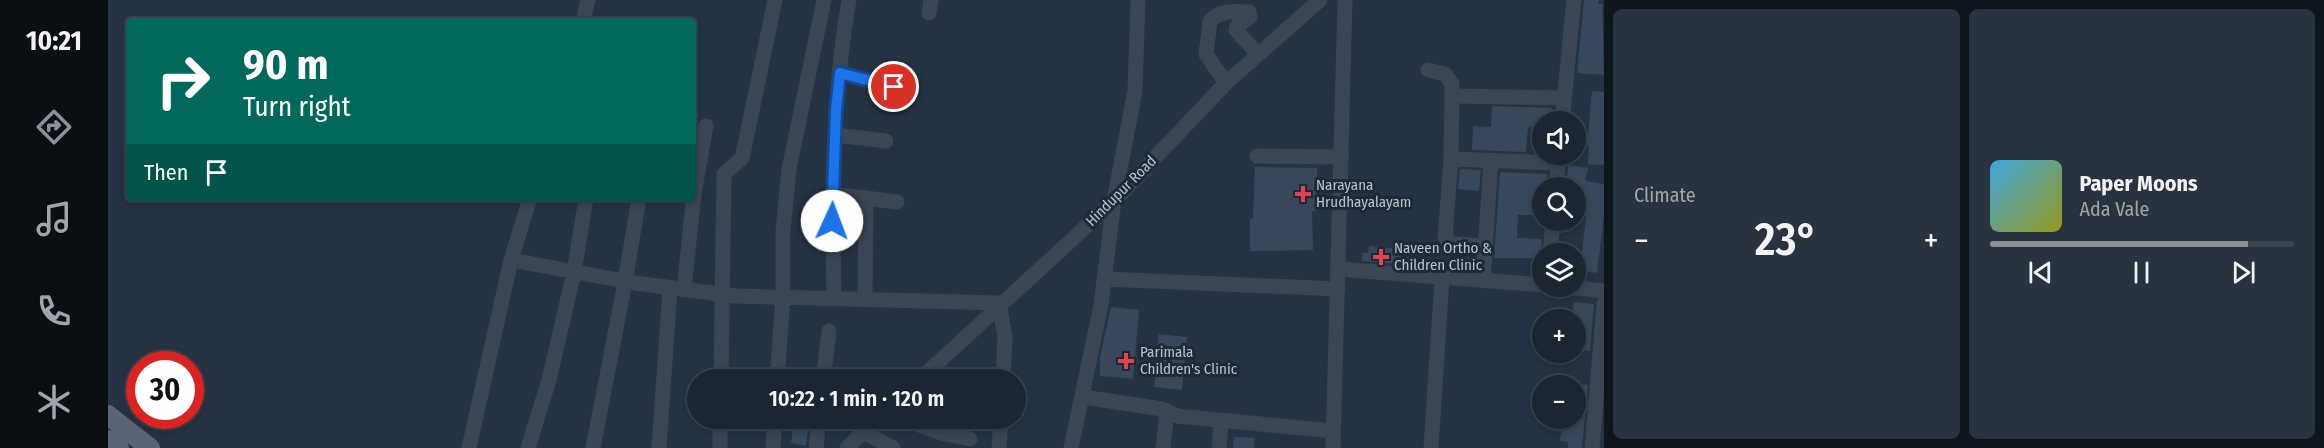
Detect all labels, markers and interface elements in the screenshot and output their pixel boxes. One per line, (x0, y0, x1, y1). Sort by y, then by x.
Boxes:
text: 10:21 (26, 25, 82, 57)
text: 90 m (243, 40, 328, 90)
icon: right (144, 42, 222, 120)
pin (868, 61, 919, 112)
icon: arrive (877, 70, 910, 103)
text: Turn right (243, 91, 351, 123)
icon: directions (33, 106, 75, 148)
map controls (1532, 111, 1586, 429)
button: sound (1532, 111, 1586, 165)
street label: Hindupur Road (1082, 152, 1160, 230)
icon: arrive (200, 156, 233, 189)
text: Then (144, 159, 188, 186)
text: Paper Moons (2080, 170, 2198, 197)
place label: Narayana Hrudhayalayam (1316, 176, 1411, 211)
button: search (1532, 177, 1586, 231)
text: Climate (1634, 183, 1696, 207)
marker: Narayana Hrudhayalayam (1294, 185, 1312, 203)
position arrow (800, 189, 864, 253)
text: Ada Vale (2080, 197, 2149, 221)
icon: music (33, 198, 75, 240)
text: 23° (1755, 213, 1818, 267)
text: − (1634, 221, 1649, 261)
text: + (1923, 221, 1938, 261)
place label: Naveen Ortho & Children Clinic (1394, 239, 1492, 274)
button: layers (1532, 243, 1586, 297)
marker: Naveen Ortho & Children Clinic (1372, 248, 1390, 266)
icon: previous (2024, 256, 2057, 289)
icon: pause (2125, 256, 2158, 289)
icon: next (2227, 256, 2260, 289)
icon: phone (33, 290, 75, 332)
button: + (1532, 309, 1586, 363)
place label: Parimala Children's Clinic (1140, 343, 1238, 378)
speed limit sign: 30 (126, 351, 204, 429)
marker: Parimala Children's Clinic (1117, 352, 1135, 370)
button: − (1532, 375, 1586, 429)
icon: climate (33, 381, 75, 423)
text: 10:22 · 1 min · 120 m (769, 385, 944, 412)

